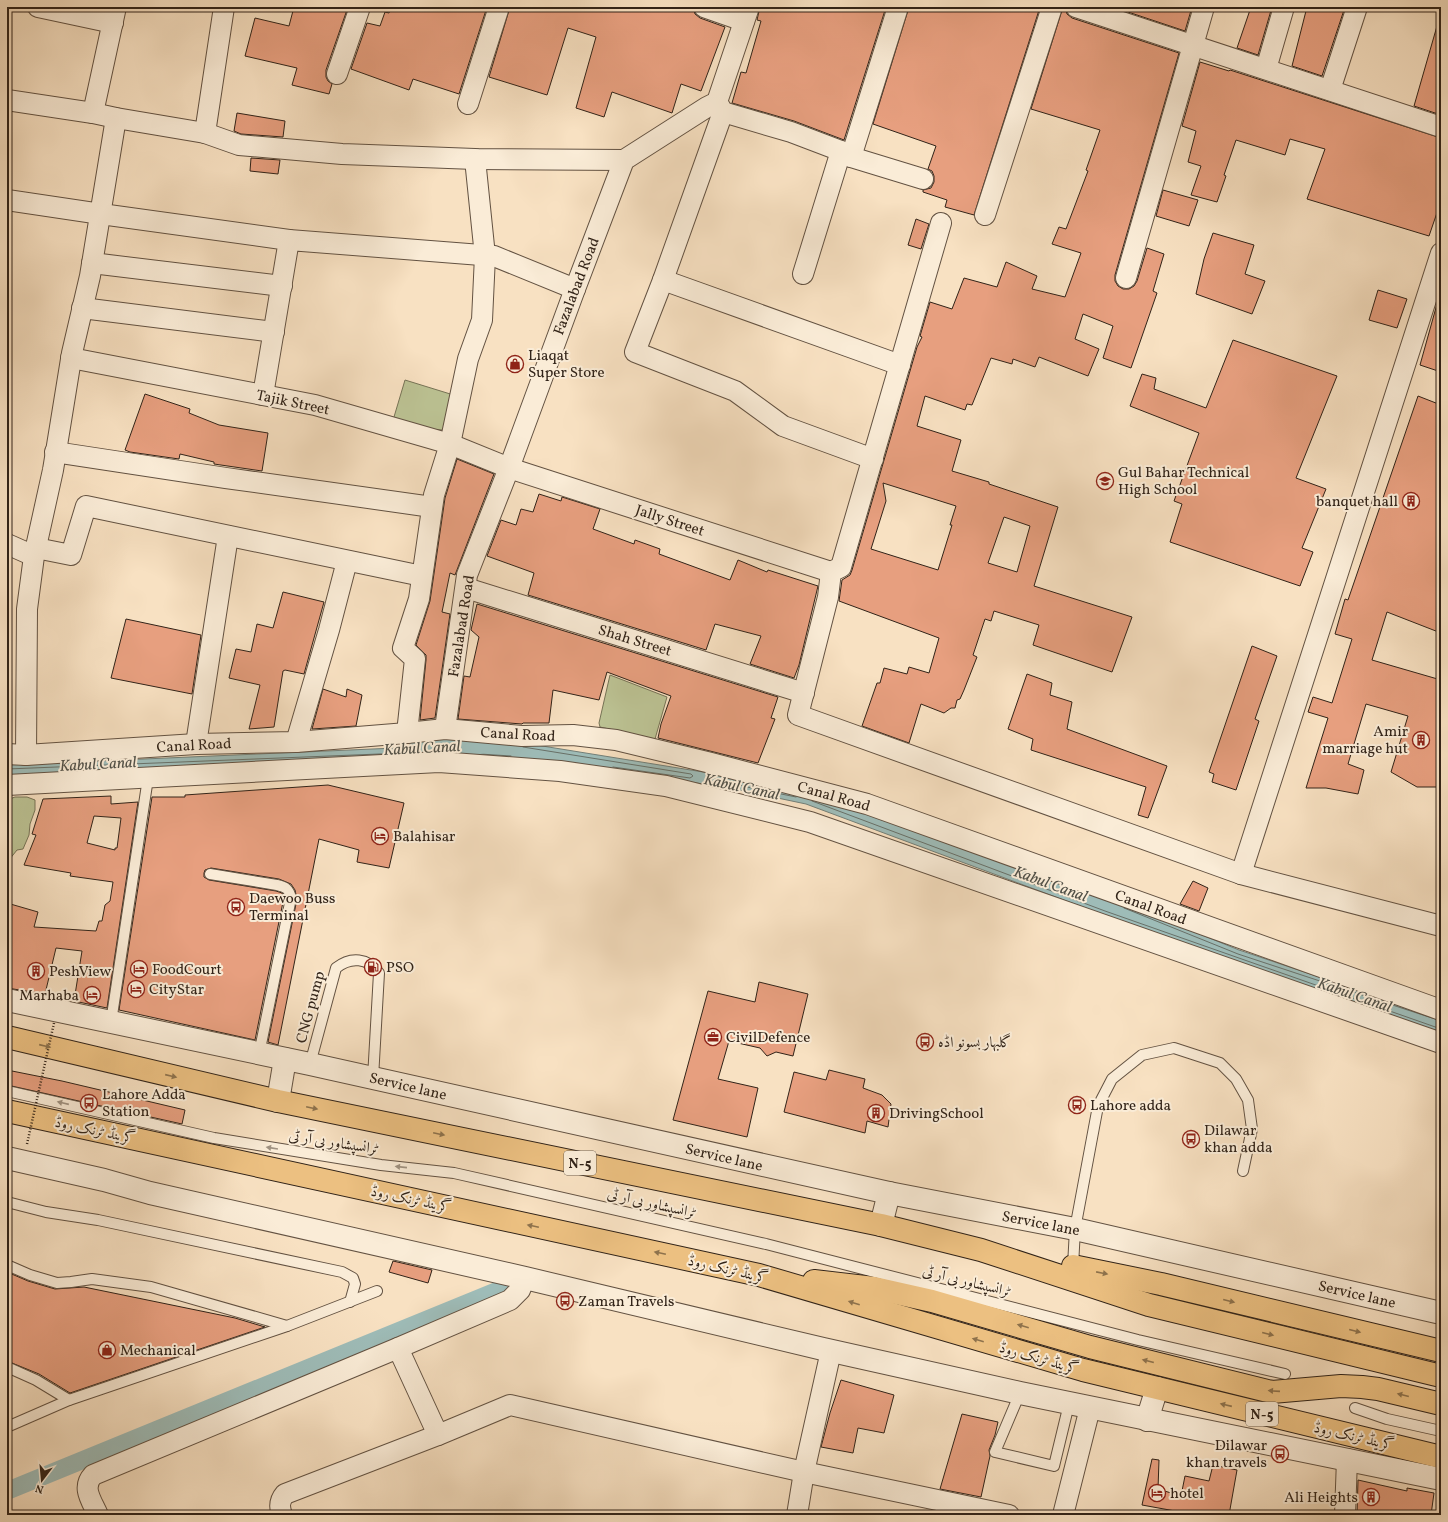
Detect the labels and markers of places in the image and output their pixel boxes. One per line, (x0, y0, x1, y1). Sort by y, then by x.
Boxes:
place label: Liaqat Super Store (528, 346, 605, 384)
shop icon: Liaqat Super Store (505, 354, 525, 374)
place label: Gul Bahar Technical High School (1118, 463, 1249, 501)
school or university icon: Gul Bahar Technical High School (1095, 471, 1115, 491)
building icon: banquet hall (1401, 491, 1421, 511)
place label: banquet hall (1316, 492, 1398, 513)
place label: Amir marriage hut (1322, 722, 1408, 760)
building icon: Amir marriage hut (1411, 730, 1431, 750)
hotel icon: Balahisar (370, 826, 390, 846)
place label: Balahisar (393, 827, 455, 848)
place label: Daewoo Buss Terminal (249, 889, 335, 927)
bus stop icon: Daewoo Buss Terminal (226, 897, 246, 917)
fuel station icon: PSO (363, 957, 383, 977)
place label: PSO (386, 958, 414, 979)
hotel icon: FoodCourt (129, 959, 149, 979)
place label: FoodCourt (152, 960, 222, 981)
building icon: PeshView (26, 961, 46, 981)
place label: PeshView (49, 962, 111, 983)
hotel icon: CityStar (126, 979, 146, 999)
place label: CityStar (149, 980, 204, 1001)
hotel icon: Marhaba (82, 985, 102, 1005)
place label: Marhaba (19, 986, 79, 1007)
office icon: CivilDefence (703, 1027, 723, 1047)
place label: CivilDefence (726, 1028, 810, 1049)
bus stop icon: گلبہار بسونو اڈہ (915, 1032, 935, 1052)
place label: گلبہار بسونو اڈہ (938, 1033, 1011, 1054)
place label: Lahore Adda Station (102, 1085, 186, 1123)
bus stop icon: Lahore Adda Station (79, 1093, 99, 1113)
bus stop icon: Lahore adda (1067, 1095, 1087, 1115)
place label: Lahore adda (1090, 1096, 1171, 1117)
building icon: DrivingSchool (866, 1103, 886, 1123)
place label: DrivingSchool (889, 1104, 984, 1125)
place label: Dilawar khan adda (1204, 1121, 1272, 1159)
bus stop icon: Dilawar khan adda (1181, 1129, 1201, 1149)
bus stop icon: Zaman Travels (555, 1291, 575, 1311)
place label: Zaman Travels (578, 1292, 674, 1313)
shop icon: Mechanical (97, 1340, 117, 1360)
place label: Mechanical (120, 1341, 196, 1362)
place label: Dilawar khan travels (1186, 1436, 1267, 1474)
bus stop icon: Dilawar khan travels (1270, 1444, 1290, 1464)
hotel icon: hotel (1147, 1483, 1167, 1503)
place label: hotel (1170, 1484, 1204, 1505)
building icon: Ali Heights (1361, 1487, 1381, 1507)
place label: Ali Heights (1284, 1488, 1358, 1509)

